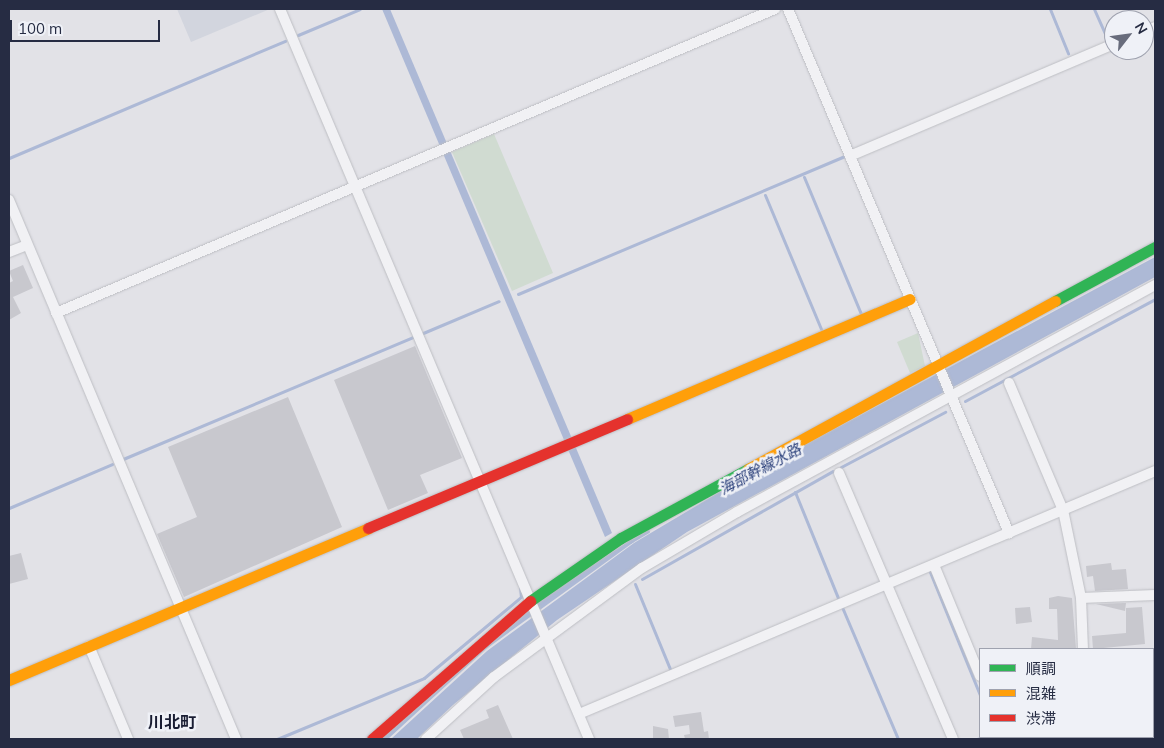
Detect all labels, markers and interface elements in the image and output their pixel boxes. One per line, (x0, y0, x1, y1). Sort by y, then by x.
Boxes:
scale bar (12, 10, 162, 42)
north arrow (1104, 10, 1154, 60)
text: 100 m (18, 19, 62, 38)
text: N (1131, 19, 1152, 37)
water label: 海部幹線水路 (716, 440, 804, 498)
legend (979, 648, 1154, 738)
text: 順調 (1026, 659, 1056, 678)
text: 混雑 (1026, 684, 1056, 703)
text: 渋滞 (1026, 709, 1056, 728)
district label: 川北町 (148, 712, 196, 732)

